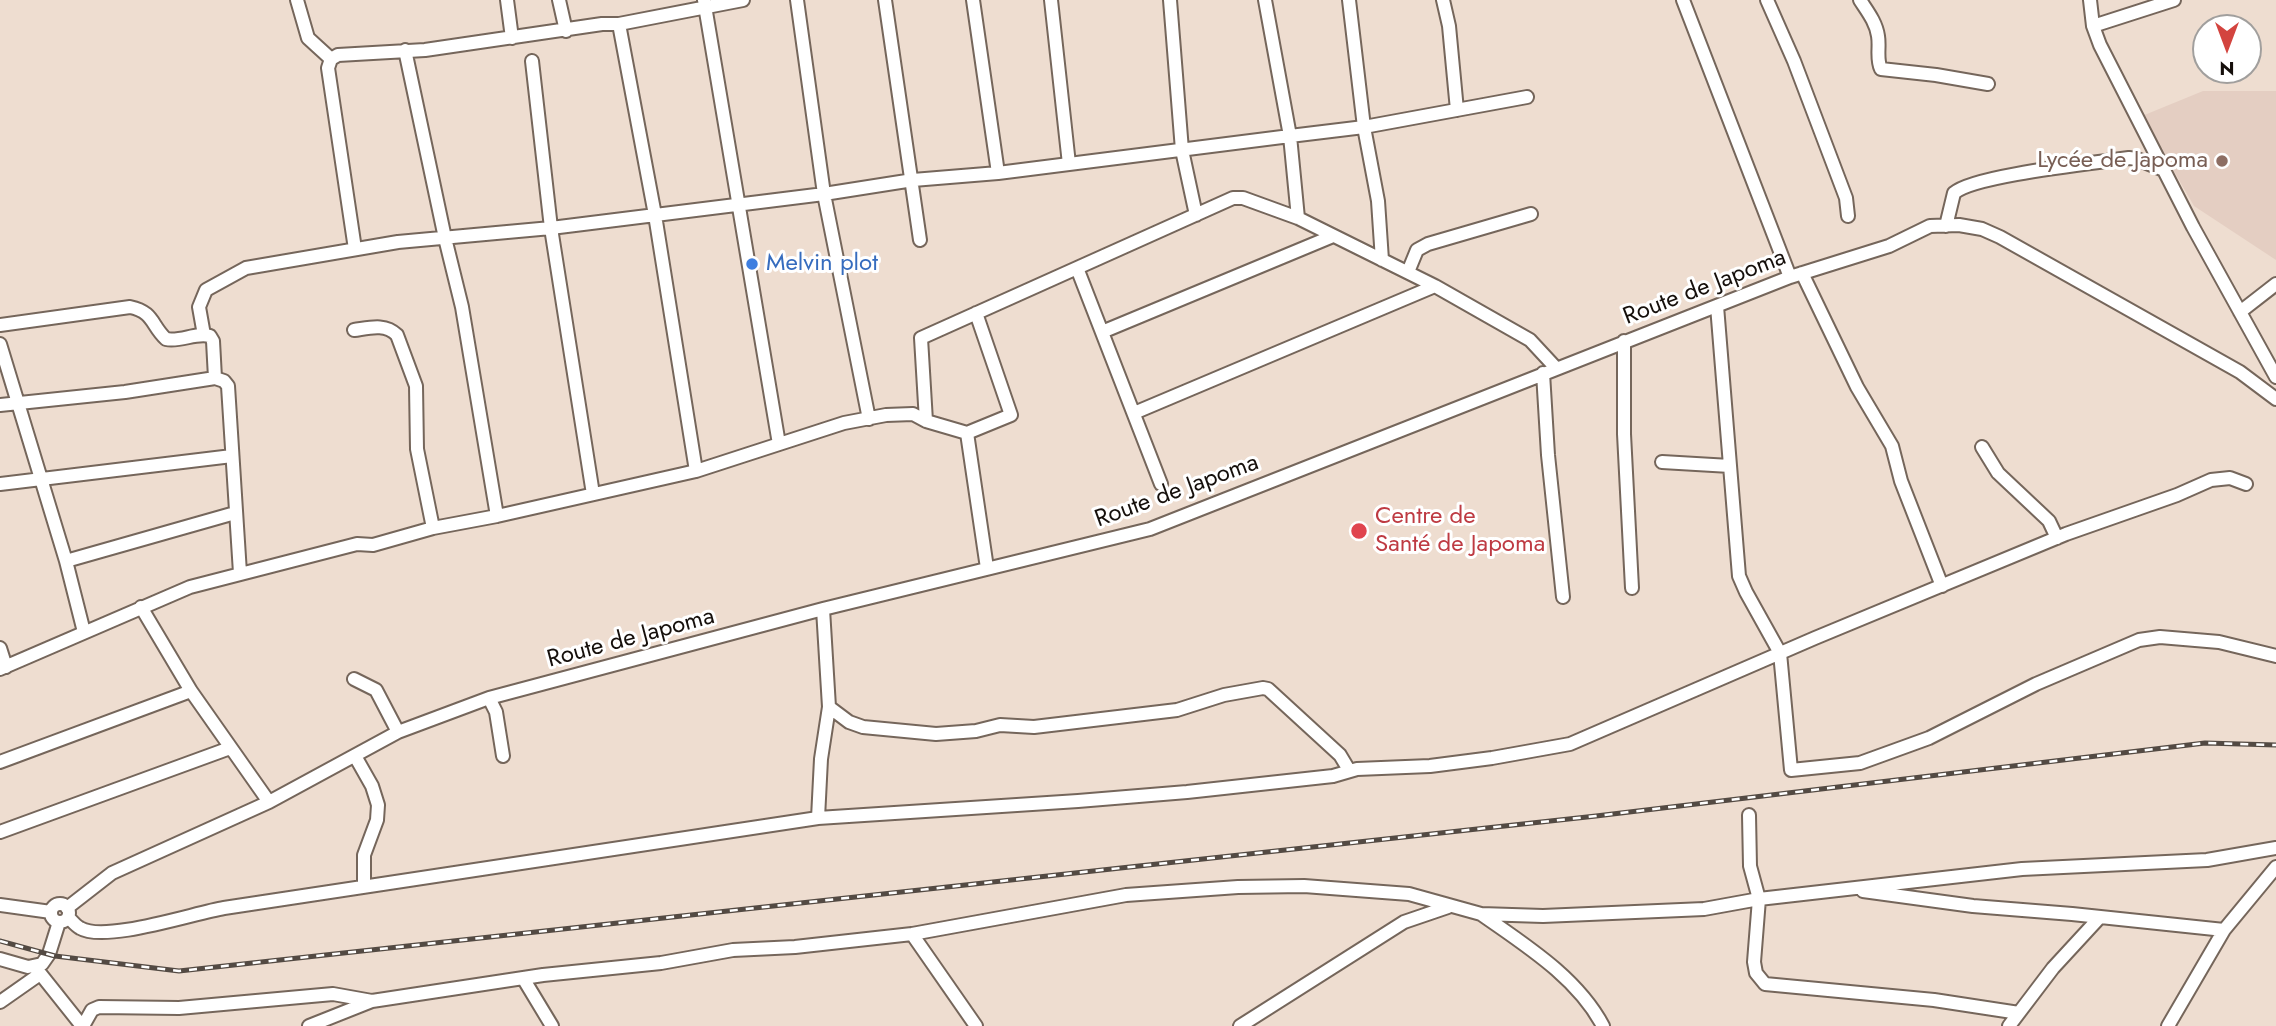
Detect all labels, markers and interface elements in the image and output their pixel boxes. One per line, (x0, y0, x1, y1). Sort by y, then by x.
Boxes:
north arrow (2192, 14, 2262, 84)
text: N (2219, 55, 2235, 82)
place label: Lycée de Japoma (2037, 147, 2208, 175)
marker: Lycée de Japoma (2214, 153, 2230, 169)
street label: Route de Japoma (1620, 244, 1790, 332)
place label: Melvin plot (766, 250, 878, 278)
marker: Melvin plot (744, 256, 760, 272)
street label: Route de Japoma (1091, 449, 1263, 535)
place label: Centre de Santé de Japoma (1375, 503, 1545, 559)
marker: Centre de Santé de Japoma (1349, 521, 1369, 541)
street label: Route de Japoma (544, 603, 718, 675)

